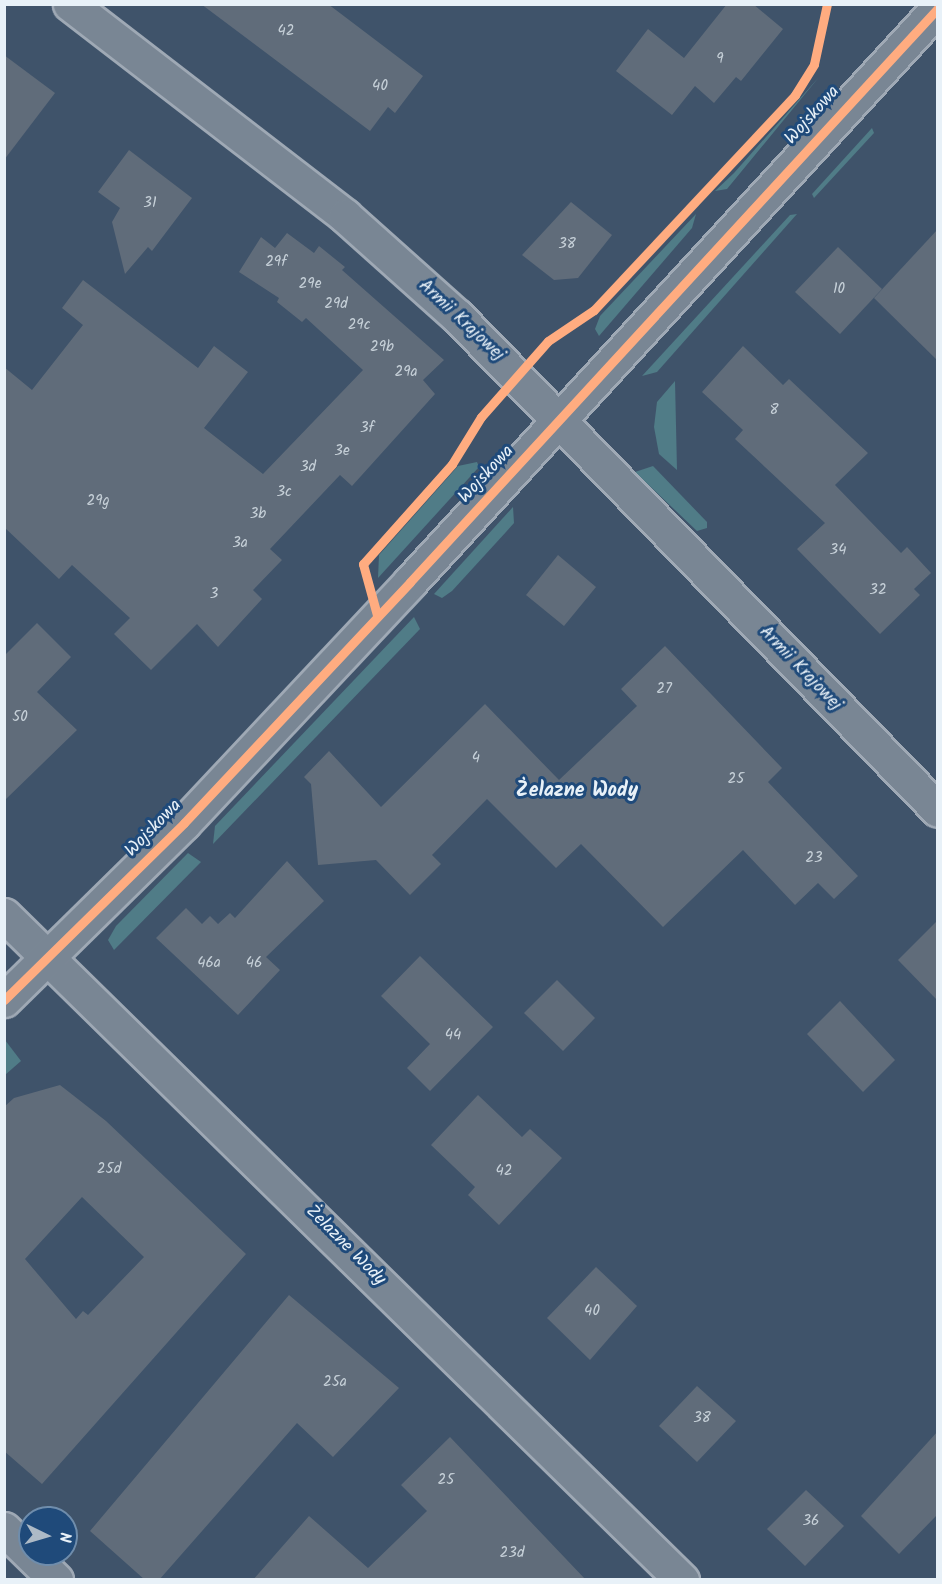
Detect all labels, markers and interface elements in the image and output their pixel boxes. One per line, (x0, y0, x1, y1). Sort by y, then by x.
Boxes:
house number: 42 (278, 23, 294, 41)
house number: 9 (716, 51, 724, 69)
house number: 40 (372, 78, 388, 96)
street label: Wojskowa (781, 82, 845, 150)
house number: 31 (143, 195, 157, 213)
house number: 38 (558, 236, 576, 254)
house number: 29f (265, 254, 287, 272)
house number: 29e (299, 276, 321, 294)
street label: Armii Krajowej (414, 276, 508, 366)
house number: 10 (833, 281, 845, 299)
house number: 29d (324, 296, 348, 314)
house number: 29c (348, 317, 370, 335)
house number: 29b (370, 339, 394, 357)
house number: 29a (394, 364, 418, 382)
house number: 8 (769, 402, 779, 420)
house number: 3f (360, 420, 374, 438)
street label: Wojskowa (455, 441, 519, 509)
house number: 3e (334, 443, 350, 461)
house number: 3d (300, 459, 316, 477)
house number: 3c (276, 484, 292, 502)
house number: 29g (86, 493, 110, 511)
house number: 3b (250, 506, 266, 524)
house number: 3a (232, 535, 248, 553)
house number: 34 (830, 542, 846, 560)
house number: 32 (869, 582, 887, 600)
house number: 3 (210, 586, 218, 604)
street label: Armii Krajowej (754, 622, 846, 716)
house number: 27 (656, 681, 672, 699)
house number: 50 (12, 709, 28, 727)
house number: 4 (472, 750, 480, 768)
house number: 25 (728, 771, 744, 789)
district label: Żelazne Wody (516, 779, 638, 803)
street label: Wojskowa (121, 796, 187, 862)
house number: 23 (805, 850, 823, 868)
house number: 46a (197, 955, 221, 973)
house number: 46 (246, 955, 262, 973)
house number: 44 (445, 1027, 461, 1045)
house number: 25d (97, 1161, 121, 1179)
house number: 42 (496, 1163, 512, 1181)
street label: Żelazne Wody (300, 1201, 390, 1291)
house number: 40 (584, 1303, 600, 1321)
house number: 25a (323, 1374, 347, 1392)
house number: 38 (693, 1410, 711, 1428)
house number: 25 (438, 1472, 454, 1490)
north arrow (18, 1506, 78, 1566)
house number: 36 (803, 1513, 819, 1531)
text: N (52, 1531, 77, 1544)
house number: 23d (500, 1545, 524, 1563)

